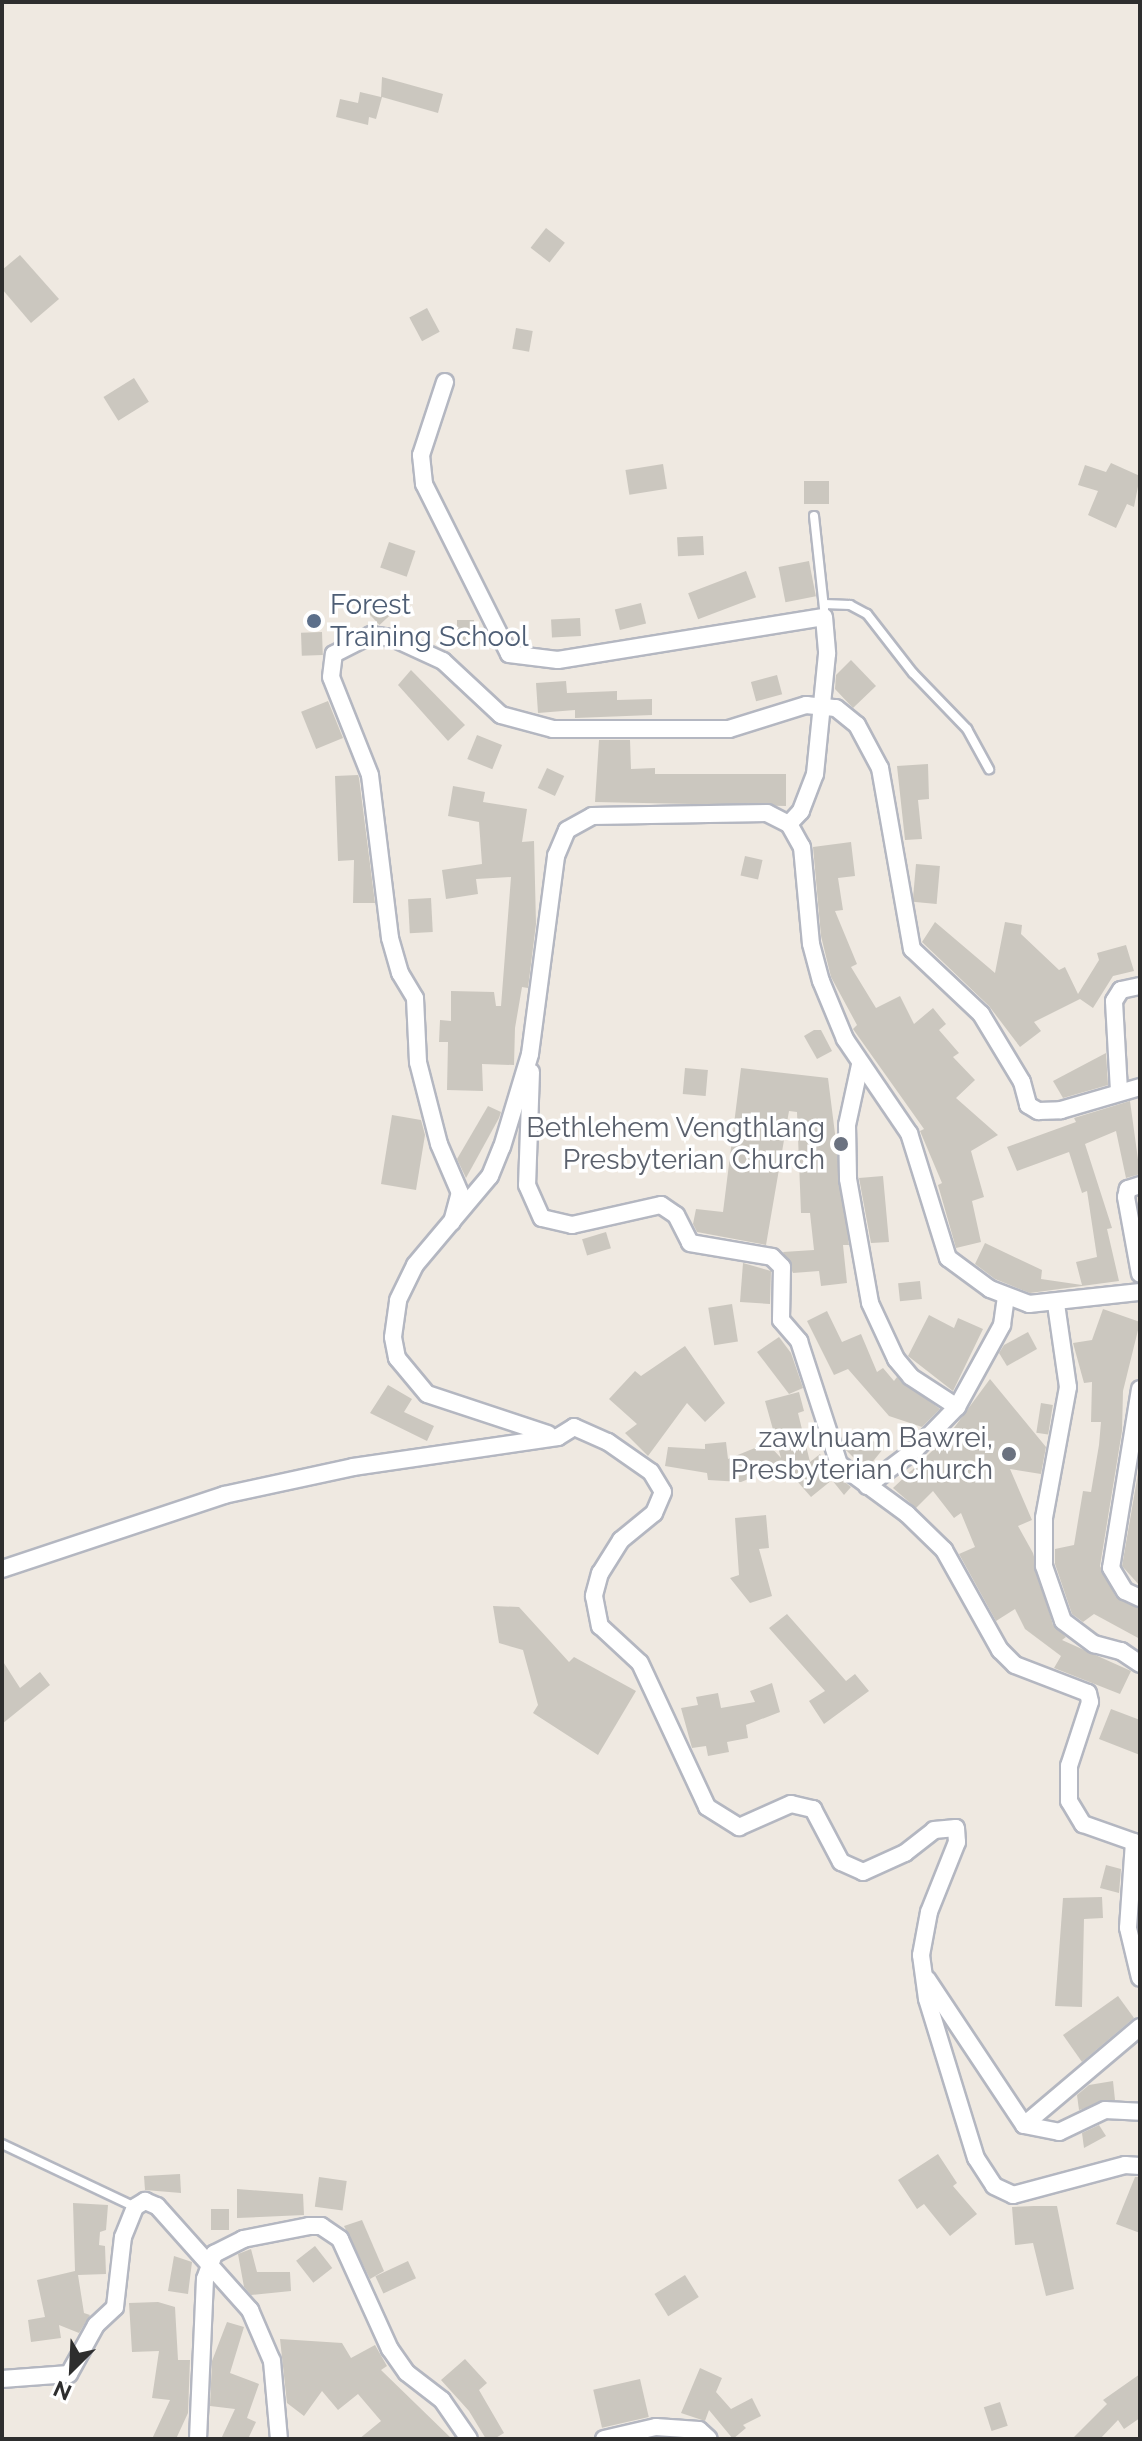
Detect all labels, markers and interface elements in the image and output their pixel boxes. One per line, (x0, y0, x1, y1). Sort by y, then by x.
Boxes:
place label: Forest Training School (330, 588, 529, 654)
marker: Forest Training School (305, 612, 323, 630)
place label: Bethlehem Vengthlang Presbyterian Church (525, 1111, 825, 1177)
marker: Bethlehem Vengthlang Presbyterian Church (832, 1135, 850, 1153)
place label: zawlnuam Bawrei, Presbyterian Church (731, 1421, 993, 1487)
marker: zawlnuam Bawrei, Presbyterian Church (1000, 1445, 1018, 1463)
north arrow (32, 2329, 112, 2409)
text: N (49, 2376, 75, 2406)

